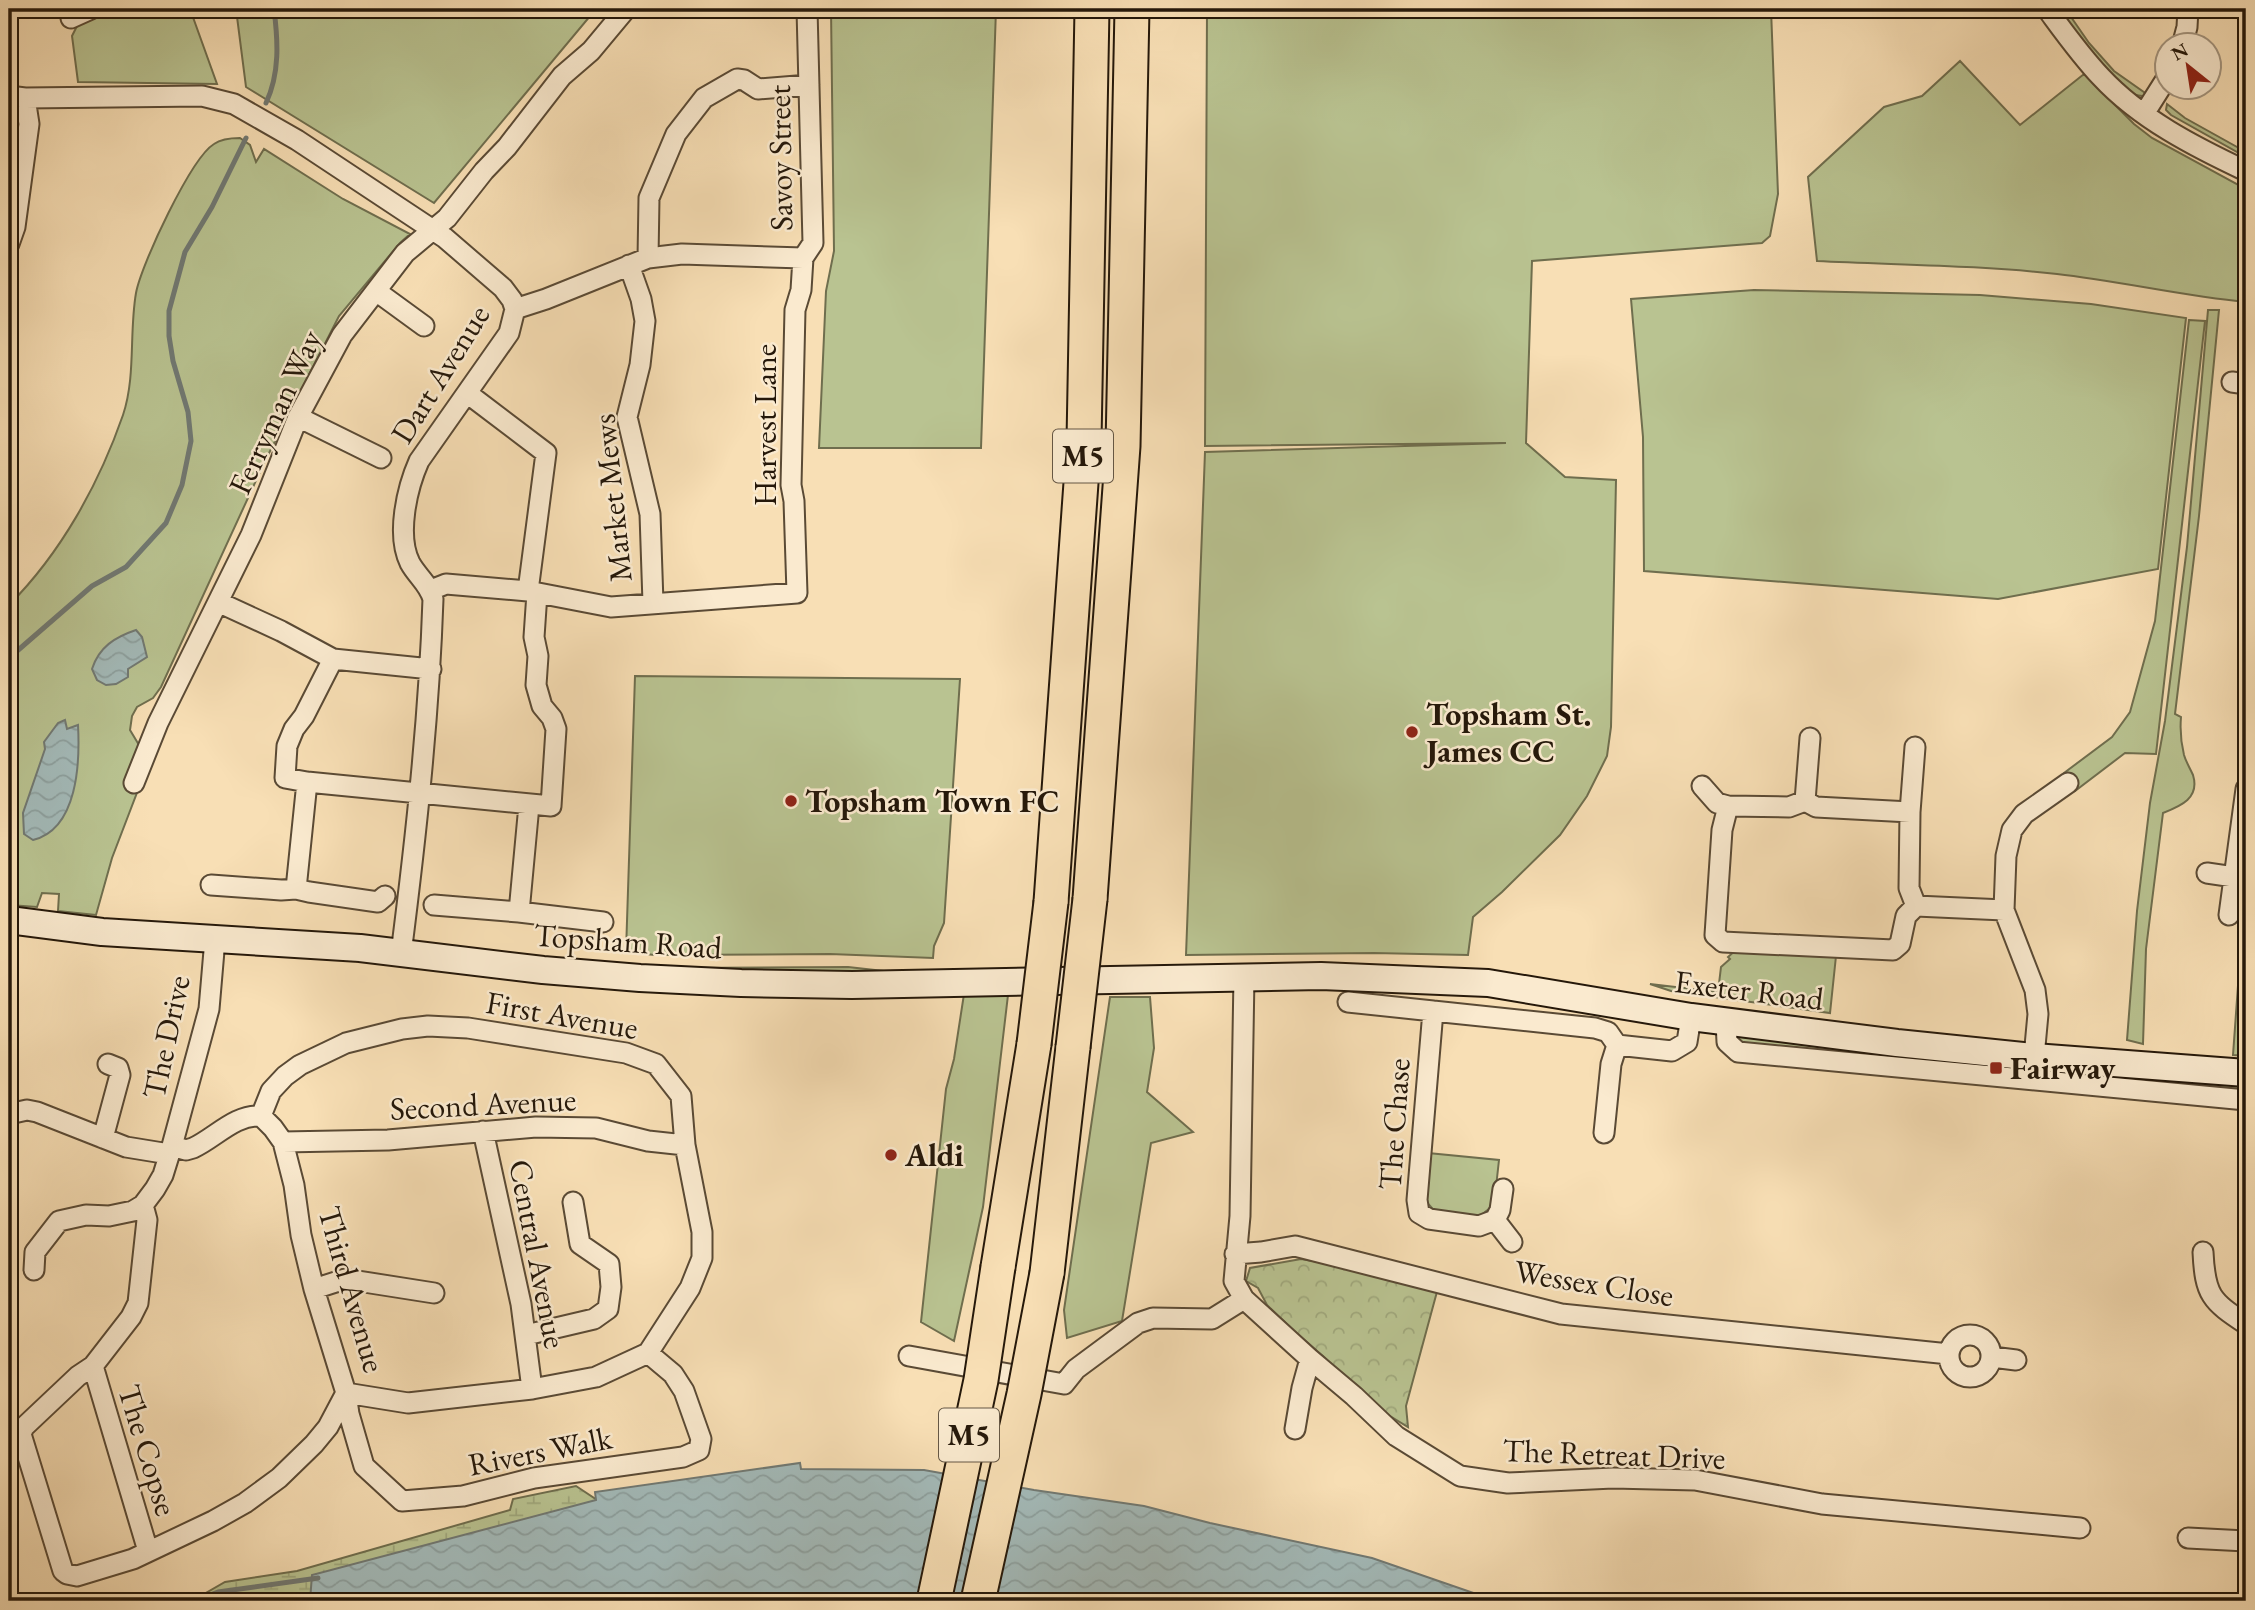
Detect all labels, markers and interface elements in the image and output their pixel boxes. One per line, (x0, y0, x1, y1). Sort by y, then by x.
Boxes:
north arrow (2154, 32, 2224, 102)
text: N (2167, 37, 2193, 66)
street label: Savoy Street (758, 85, 802, 231)
street label: Dart Avenue (381, 297, 499, 451)
street label: Ferryman Way (219, 322, 332, 501)
street label: Harvest Lane (744, 344, 786, 506)
street label: Market Mews (582, 412, 642, 584)
road number: M5 (1053, 430, 1113, 482)
place label: Topsham St. James CC (1423, 693, 1591, 772)
marker: Topsham St. James CC (1404, 724, 1420, 740)
place label: Topsham Town FC (805, 780, 1059, 822)
marker: Topsham Town FC (783, 793, 799, 809)
street label: Topsham Road (533, 913, 724, 969)
street label: Exeter Road (1672, 960, 1827, 1020)
street label: The Drive (132, 971, 200, 1103)
street label: First Avenue (483, 981, 641, 1049)
place label: Fairway (2010, 1047, 2116, 1089)
street label: The Chase (1368, 1057, 1420, 1191)
marker: Fairway (1988, 1060, 2004, 1076)
street label: Second Avenue (389, 1078, 577, 1130)
place label: Aldi (904, 1134, 964, 1176)
marker: Aldi (883, 1147, 899, 1163)
street label: Central Avenue (499, 1156, 577, 1352)
street label: Third Avenue (308, 1201, 396, 1377)
street label: Wessex Close (1511, 1250, 1677, 1316)
street label: The Copse (108, 1379, 188, 1521)
road number: M5 (939, 1408, 999, 1462)
street label: Rivers Walk (465, 1416, 616, 1485)
street label: The Retreat Drive (1502, 1429, 1726, 1479)

